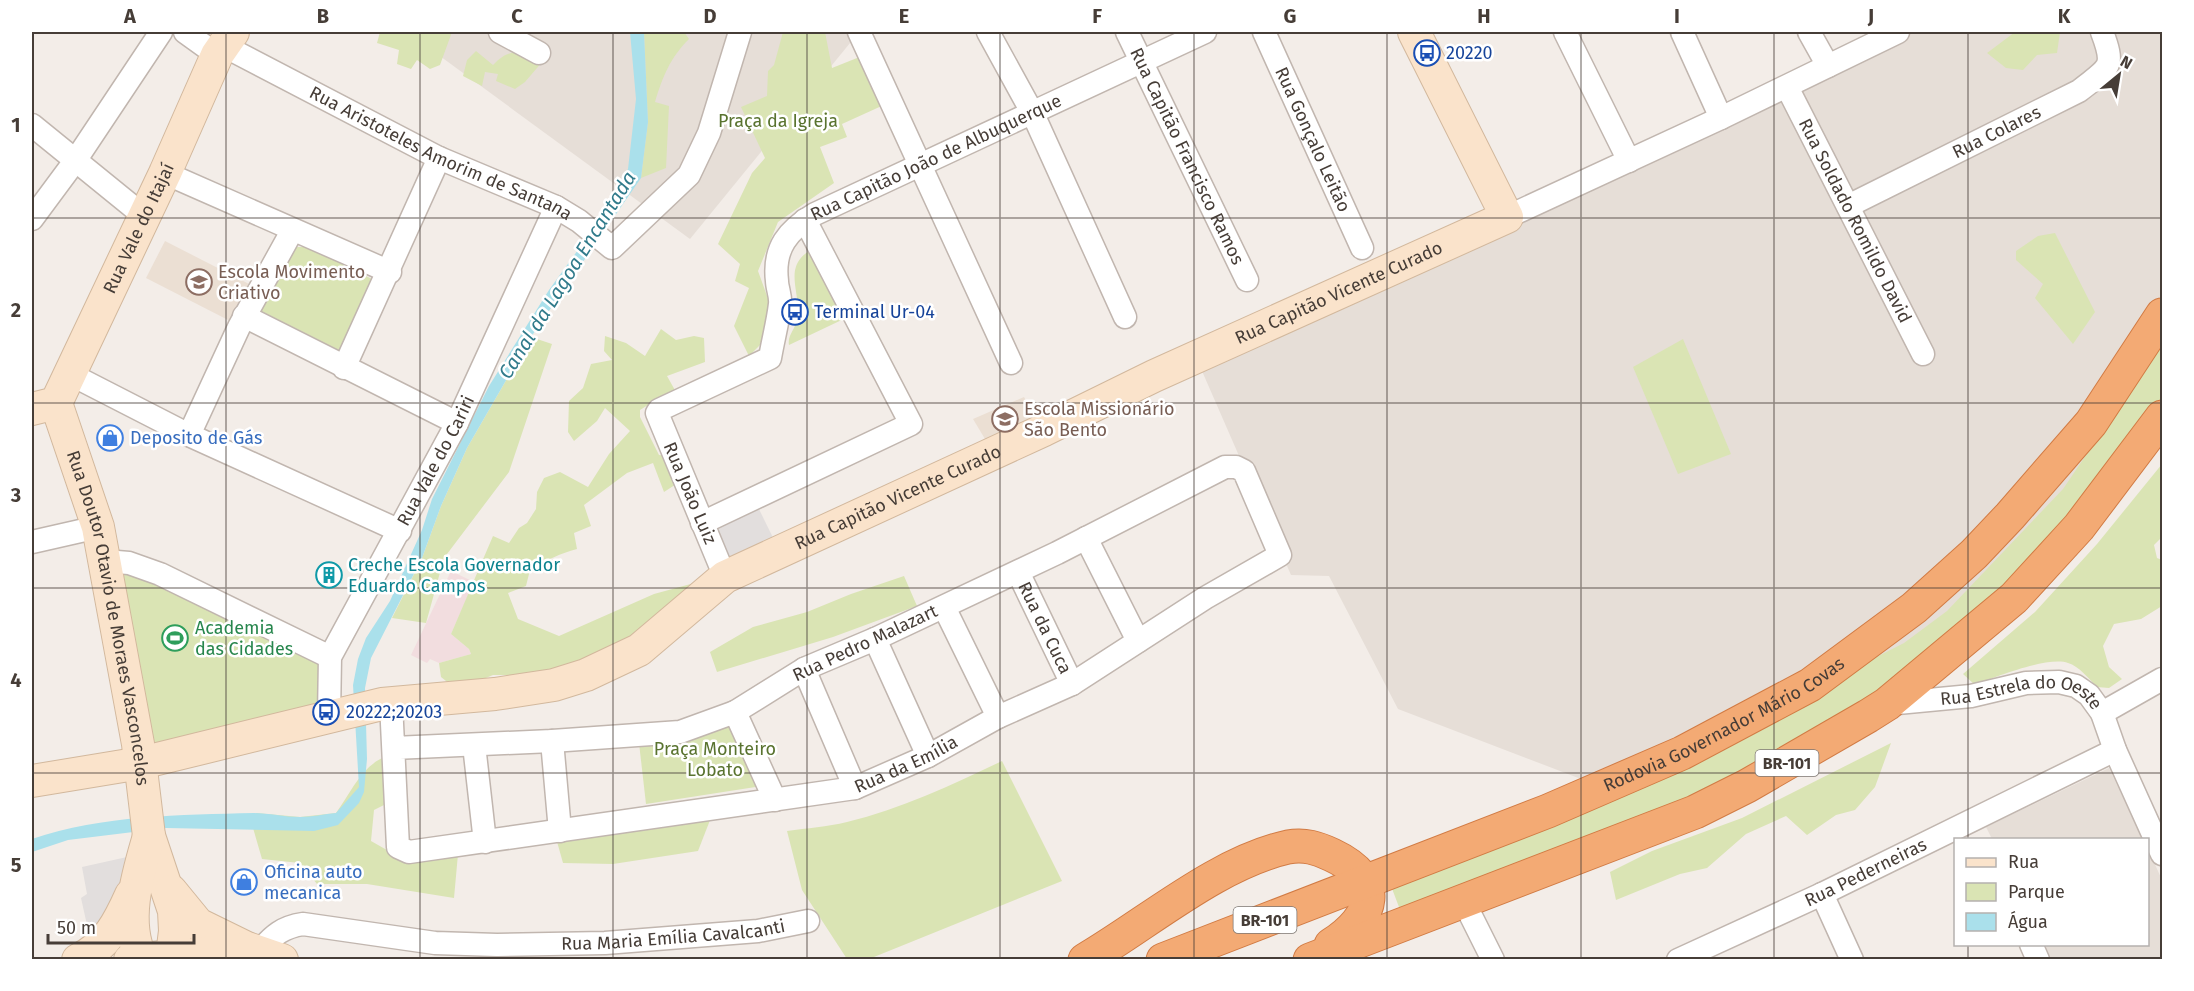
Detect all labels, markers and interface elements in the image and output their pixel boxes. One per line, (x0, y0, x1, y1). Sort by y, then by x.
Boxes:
text: A (123, 4, 137, 28)
text: B (317, 4, 329, 28)
text: C (511, 4, 523, 28)
text: D (703, 4, 717, 28)
text: E (899, 4, 909, 28)
text: F (1092, 4, 1102, 28)
text: G (1284, 4, 1296, 28)
text: H (1477, 4, 1491, 28)
text: I (1674, 4, 1680, 28)
text: J (1867, 4, 1874, 28)
text: K (2058, 4, 2071, 28)
bus stop icon: 20220 (1412, 38, 1442, 68)
place label: 20220 (1446, 42, 1493, 64)
street label: Rua Capitão Francisco Ramos (1125, 44, 1249, 268)
north arrow (2089, 45, 2149, 105)
text: N (2117, 52, 2136, 73)
street label: Rua Gonçalo Leitão (1270, 63, 1355, 216)
street label: Rua Aristoteles Amorim de Santana (306, 81, 576, 225)
street label: Rua Capitão João de Albuquerque (807, 90, 1065, 226)
street label: Rua Colares (1949, 101, 2044, 163)
park label: Praça da Igreja (718, 110, 838, 132)
text: 1 (11, 113, 21, 137)
street label: Rua Soldado Romildo David (1794, 115, 1916, 327)
street label: Rua Vale do Itajaí (98, 160, 179, 297)
water label: Canal da Lagoa Encantada (493, 167, 641, 383)
street label: Rua Capitão Vicente Curado (1232, 237, 1446, 349)
place label: Escola Movimento Criativo (218, 261, 365, 304)
school or university icon: Escola Movimento Criativo (184, 267, 214, 297)
bus stop icon: Terminal Ur-04 (780, 297, 810, 327)
text: 2 (11, 298, 21, 322)
place label: Terminal Ur-04 (814, 301, 935, 323)
street label: Rua Vale do Cariri (392, 392, 479, 530)
place label: Escola Missionário São Bento (1024, 398, 1175, 441)
school or university icon: Escola Missionário São Bento (990, 404, 1020, 434)
shop icon: Deposito de Gás (95, 423, 125, 453)
place label: Deposito de Gás (130, 427, 262, 449)
street label: Rua João Luiz (659, 439, 721, 548)
street label: Rua Capitão Vicente Curado (791, 440, 1005, 554)
street label: Rua Doutor Otavio de Moraes Vasconcelos (62, 448, 154, 787)
text: 3 (10, 483, 21, 507)
place label: Creche Escola Governador Eduardo Campos (348, 554, 560, 597)
building icon: Creche Escola Governador Eduardo Campos (314, 560, 344, 590)
street label: Rua da Cuca (1013, 578, 1077, 678)
street label: Rua Pedro Malazart (789, 600, 941, 686)
place label: Academia das Cidades (195, 617, 293, 660)
sports icon: Academia das Cidades (160, 623, 190, 653)
street label: Rodovia Governador Mário Covas (1600, 652, 1849, 797)
text: 4 (10, 668, 22, 692)
street label: Rua Estrela do Oeste (1939, 671, 2107, 714)
bus stop icon: 20222;20203 (311, 697, 341, 727)
place label: 20222;20203 (346, 701, 442, 723)
street label: Rua da Emília (851, 731, 962, 798)
park label: Praça Monteiro Lobato (654, 738, 776, 781)
road number: BR-101 (1756, 750, 1818, 776)
street label: Rua Pederneiras (1801, 833, 1930, 911)
legend (1954, 838, 2149, 946)
text: Rua (2008, 851, 2039, 873)
text: 5 (11, 853, 22, 877)
place label: Oficina auto mecanica (264, 861, 363, 904)
shop icon: Oficina auto mecanica (229, 867, 259, 897)
text: Parque (2008, 881, 2065, 903)
scale bar (48, 907, 194, 945)
road number: BR-101 (1234, 907, 1296, 933)
text: Água (2008, 910, 2048, 933)
street label: Rua Maria Emília Cavalcanti (561, 915, 787, 955)
text: 50 m (57, 917, 96, 939)

